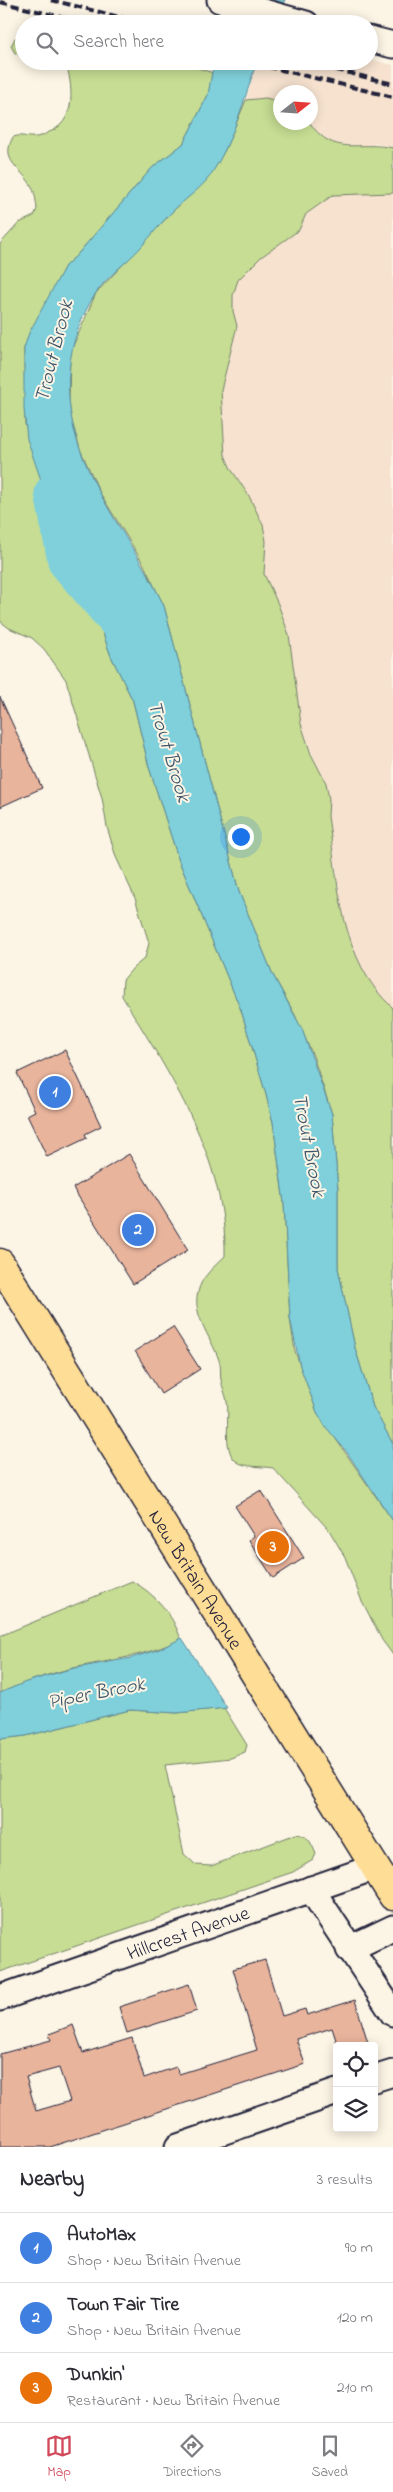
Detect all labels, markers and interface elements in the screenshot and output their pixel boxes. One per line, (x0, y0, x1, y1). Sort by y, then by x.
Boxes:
search box (15, 15, 378, 70)
icon: search (33, 29, 61, 57)
text: Search here (73, 29, 164, 56)
north arrow (273, 85, 318, 130)
water label: Trout Brook (28, 296, 82, 406)
water label: Trout Brook (138, 697, 198, 807)
your location (228, 824, 254, 850)
pin: 1 (39, 1073, 71, 1111)
water label: Trout Brook (283, 1091, 333, 1200)
pin: 2 (122, 1211, 154, 1249)
street label: New Britain Avenue (140, 1505, 249, 1656)
pin: 3 (257, 1528, 289, 1566)
water label: Piper Brook (45, 1670, 148, 1718)
street label: Hillcrest Avenue (124, 1900, 254, 1969)
map controls (333, 2042, 378, 2132)
button: locate (333, 2042, 378, 2087)
button: layers (333, 2087, 378, 2132)
text: Nearby (20, 2165, 84, 2195)
text: 3 results (317, 2168, 373, 2192)
text: AutoMax (67, 2222, 136, 2249)
text: 1 (33, 2236, 39, 2260)
text: 90 m (345, 2236, 373, 2260)
text: Shop · New Britain Avenue (67, 2249, 241, 2273)
text: Town Fair Tire (67, 2292, 179, 2319)
text: 2 (32, 2306, 40, 2330)
text: 120 m (337, 2306, 373, 2330)
text: Shop · New Britain Avenue (67, 2319, 241, 2343)
text: Dunkin' (67, 2362, 124, 2389)
text: 3 (33, 2376, 39, 2400)
text: 210 m (337, 2376, 373, 2400)
text: Restaurant · New Britain Avenue (67, 2389, 280, 2413)
tab: Map (45, 2432, 73, 2483)
tab: Directions (163, 2432, 221, 2483)
tab: Saved (311, 2432, 348, 2483)

